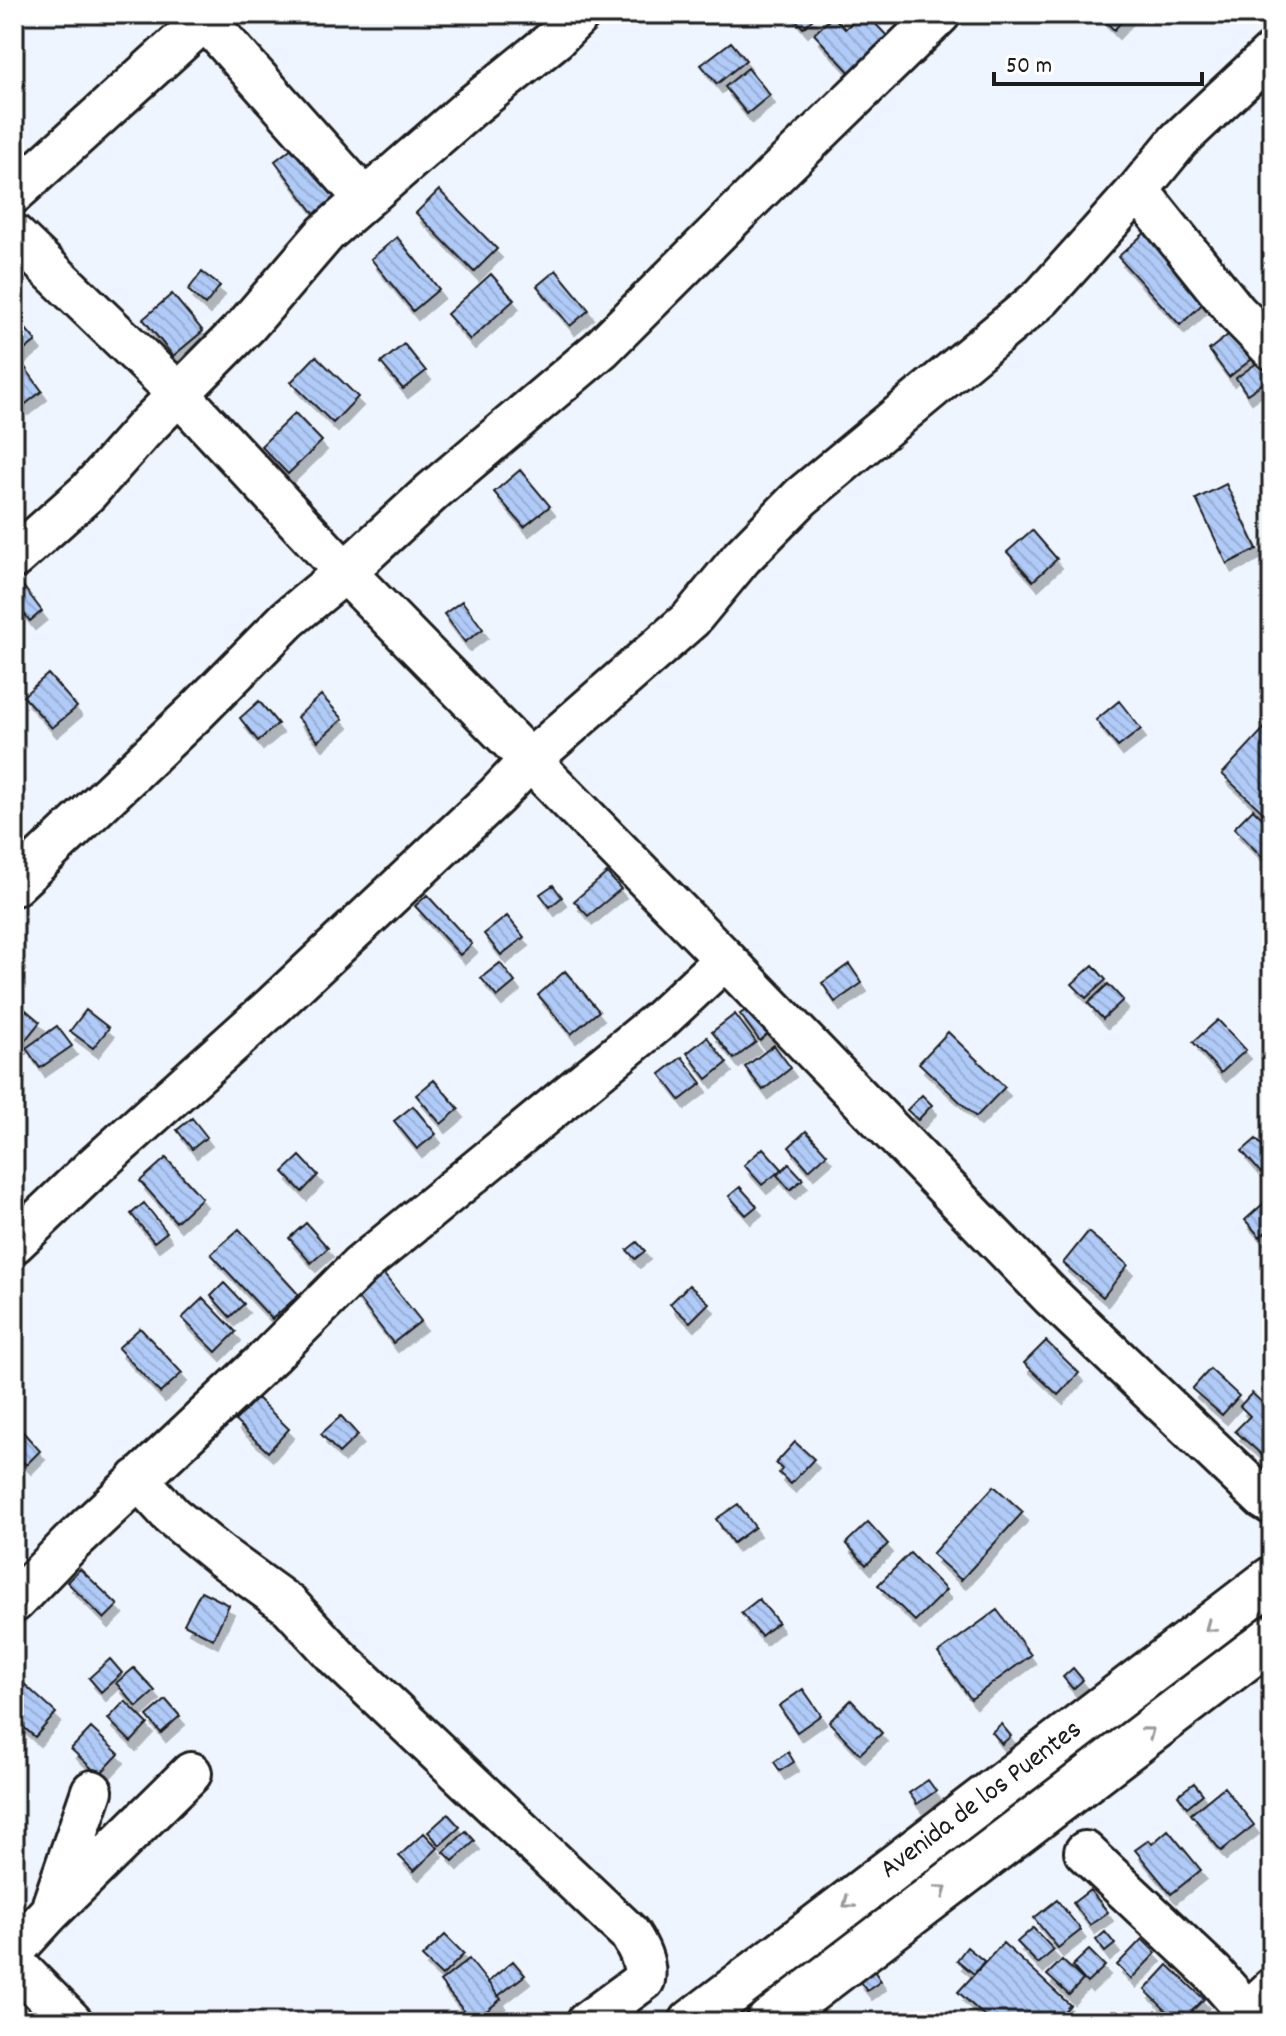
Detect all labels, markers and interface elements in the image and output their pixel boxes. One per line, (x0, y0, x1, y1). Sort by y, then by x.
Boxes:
scale bar (994, 36, 1202, 86)
text: 50 m (1006, 50, 1052, 84)
one-way arrow (1204, 1617, 1219, 1631)
street label: Avenida de los Puentes (873, 1712, 1091, 1890)
one-way arrow (1140, 1728, 1155, 1742)
one-way arrow (933, 1885, 948, 1899)
one-way arrow (842, 1894, 856, 1908)

